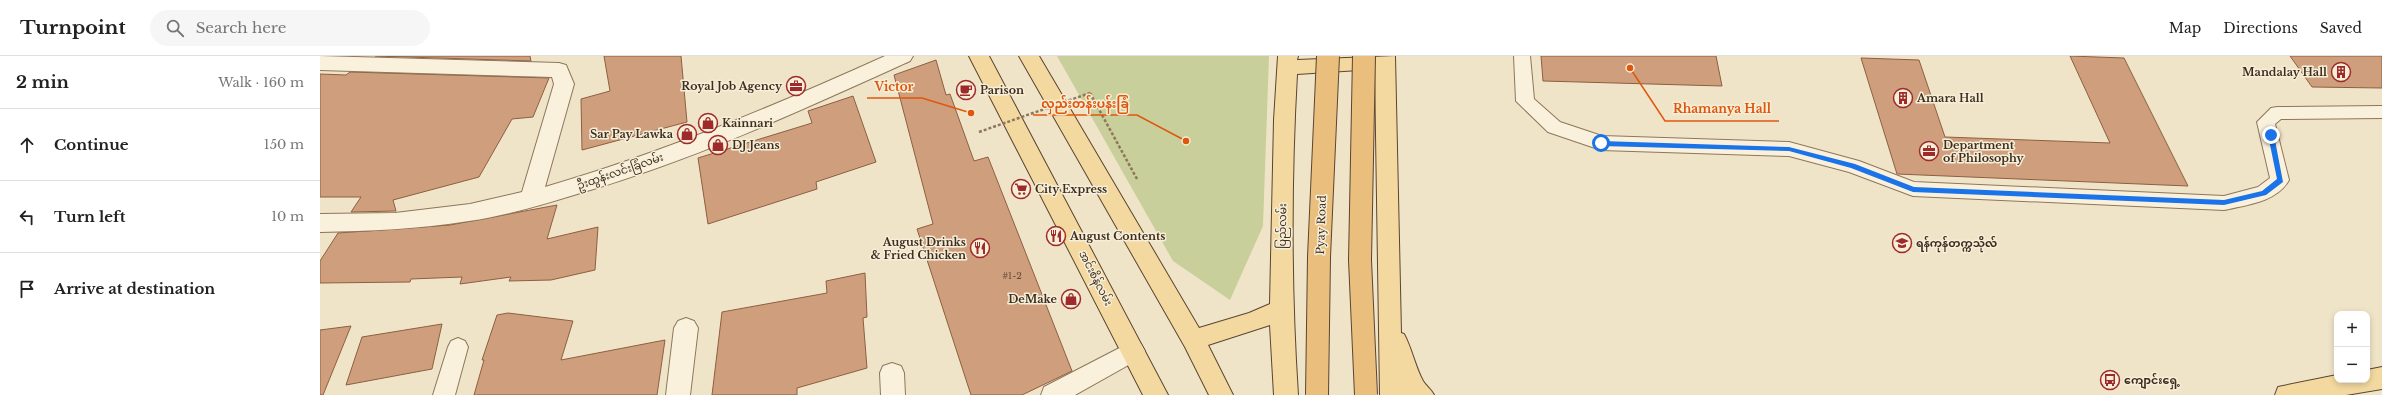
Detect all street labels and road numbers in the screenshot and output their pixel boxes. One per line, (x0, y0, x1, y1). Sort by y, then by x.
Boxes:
street label: ဦးထွန်းလင်းခြံလမ်း (575, 150, 666, 194)
street label: Pyay Road (1313, 194, 1329, 255)
street label: ပြည်လမ်း (1275, 203, 1291, 249)
street label: အင်းစိန်လမ်း (1074, 248, 1116, 309)

